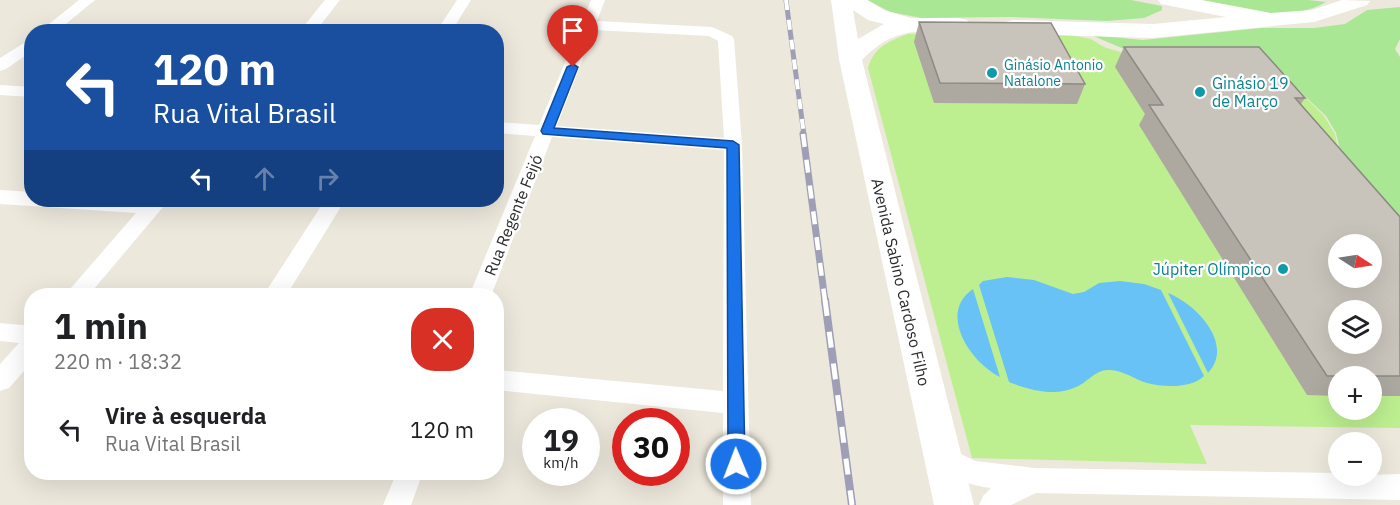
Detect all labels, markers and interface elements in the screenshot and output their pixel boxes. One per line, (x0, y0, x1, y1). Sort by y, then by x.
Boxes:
pin (547, 5, 598, 67)
icon: arrive (556, 14, 589, 47)
text: 120 m (153, 42, 276, 97)
icon: left (54, 48, 132, 126)
place label: Ginásio Antonio Natalone (1004, 56, 1103, 90)
marker: Ginásio Antonio Natalone (985, 66, 999, 80)
place label: Ginásio 19 de Março (1212, 73, 1288, 111)
marker: Ginásio 19 de Março (1193, 85, 1207, 99)
text: Rua Vital Brasil (153, 95, 336, 130)
street label: Rua Regente Feijó (480, 151, 546, 279)
icon: left (185, 162, 218, 195)
icon: ahead (248, 162, 281, 195)
icon: right (311, 162, 344, 195)
street label: Avenida Sabino Cardoso Filho (867, 176, 935, 388)
north arrow (1328, 234, 1382, 288)
map controls (1328, 234, 1382, 486)
place label: Júpiter Olímpico (1153, 259, 1271, 279)
marker: Júpiter Olímpico (1276, 262, 1290, 276)
button: layers (1328, 300, 1382, 354)
text: 1 min (54, 302, 148, 349)
button: close (411, 308, 474, 371)
text: 220 m · 18:32 (54, 348, 182, 375)
button: + (1328, 366, 1382, 420)
text: Vire à esquerda (105, 401, 267, 430)
speed limit sign: 30 (612, 408, 690, 486)
icon: left (54, 413, 87, 446)
text: 120 m (410, 415, 474, 444)
text: 19 (543, 420, 579, 459)
text: Rua Vital Brasil (105, 430, 241, 457)
position arrow (704, 432, 768, 496)
button: − (1328, 432, 1382, 486)
text: km/h (543, 453, 579, 472)

